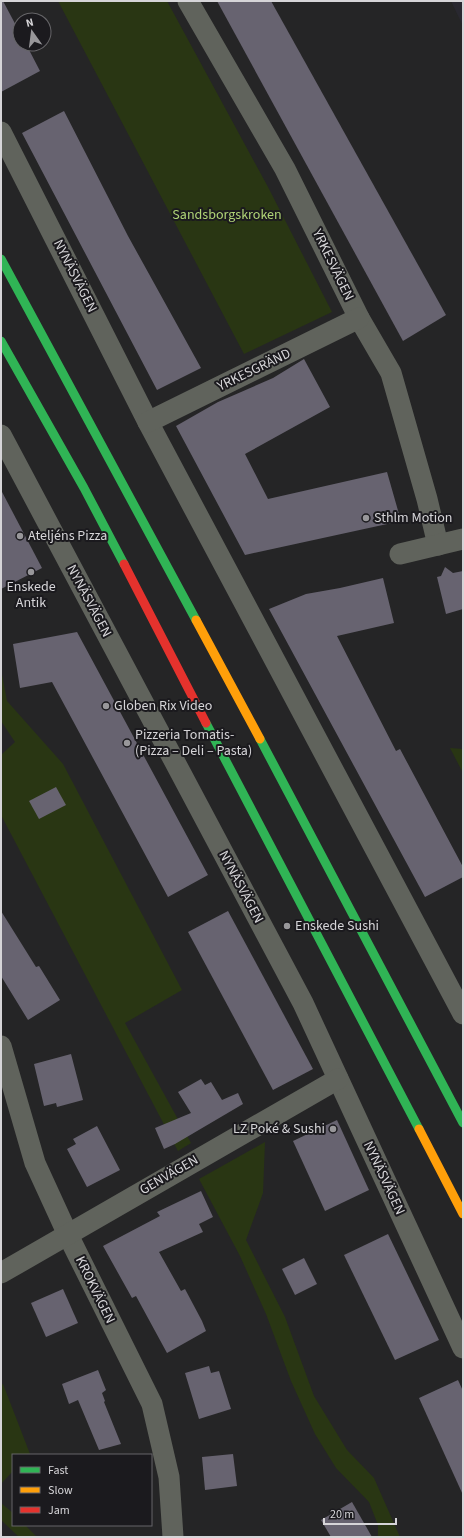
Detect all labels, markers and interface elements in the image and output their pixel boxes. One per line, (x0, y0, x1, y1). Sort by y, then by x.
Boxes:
north arrow (12, 12, 52, 52)
text: N (24, 15, 35, 31)
park label: Sandsborgskroken (172, 205, 282, 225)
street label: YRKESVÄGEN (307, 225, 359, 304)
street label: NYNÄSVÄGEN (48, 236, 102, 316)
street label: YRKESGRÄND (213, 344, 294, 397)
place label: Sthlm Motion (374, 508, 452, 528)
marker: Sthlm Motion (361, 513, 371, 523)
place label: Ateljéns Pizza (28, 526, 107, 546)
marker: Ateljéns Pizza (15, 531, 25, 541)
street label: NYNÄSVÄGEN (62, 561, 116, 641)
marker: Enskede Antik (26, 567, 36, 577)
place label: Enskede Antik (6, 577, 56, 613)
place label: Globen Rix Video (114, 696, 212, 716)
marker: Globen Rix Video (101, 701, 111, 711)
place label: Pizzeria Tomatis- (Pizza – Deli – Pasta) (135, 725, 252, 761)
marker: Pizzeria Tomatis- (Pizza – Deli – Pasta) (122, 738, 132, 748)
street label: NYNÄSVÄGEN (214, 847, 268, 927)
place label: Enskede Sushi (295, 916, 379, 936)
marker: Enskede Sushi (282, 921, 292, 931)
place label: LZ Poké & Sushi (233, 1119, 325, 1139)
marker: LZ Poké & Sushi (328, 1124, 338, 1134)
street label: NYNÄSVÄGEN (358, 1138, 410, 1218)
street label: GENVÄGEN (136, 1150, 202, 1200)
street label: KROKVÄGEN (70, 1253, 120, 1327)
legend (12, 1454, 152, 1526)
text: Fast (48, 1462, 68, 1479)
text: Slow (48, 1482, 73, 1499)
scale bar (324, 1500, 396, 1526)
text: Jam (48, 1502, 70, 1519)
text: 20 m (330, 1506, 354, 1523)

